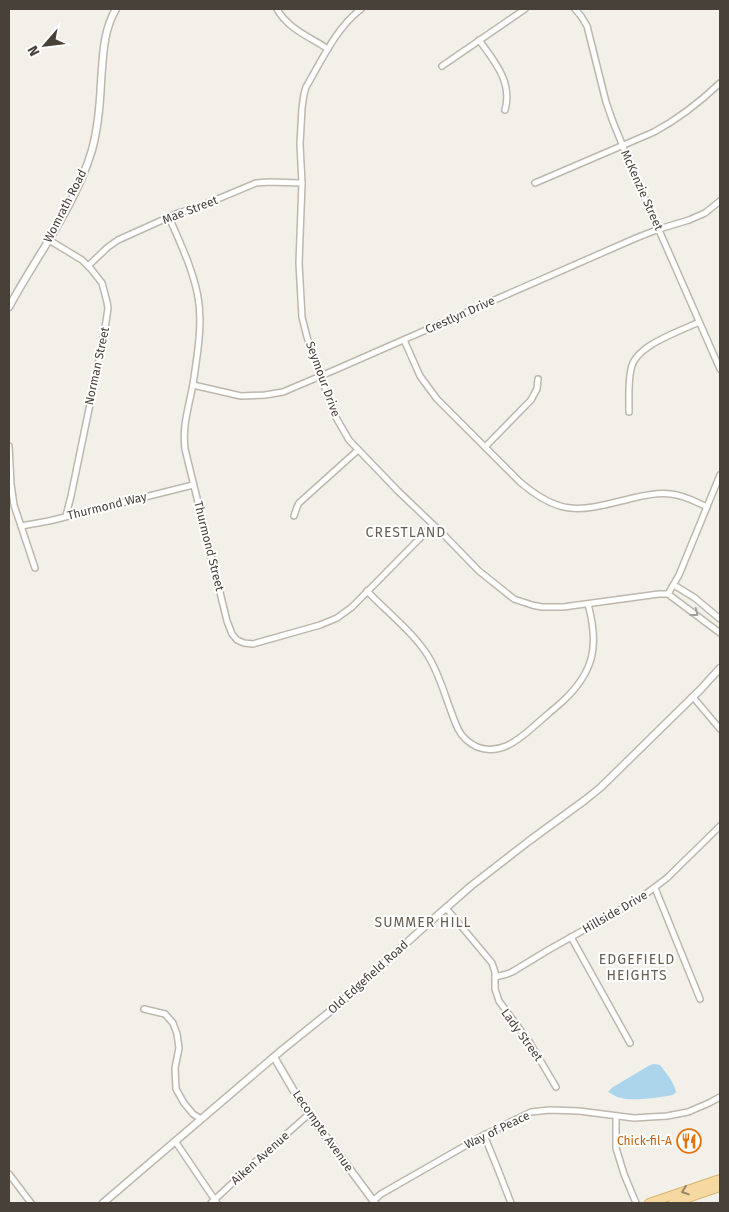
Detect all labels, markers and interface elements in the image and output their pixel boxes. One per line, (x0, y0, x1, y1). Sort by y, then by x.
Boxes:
north arrow (20, 20, 70, 70)
text: N (24, 43, 44, 59)
street label: McKenzie Street (618, 148, 666, 233)
street label: Womrath Road (41, 167, 89, 245)
street label: Mae Street (160, 193, 220, 227)
street label: Crestlyn Drive (423, 293, 497, 337)
street label: Norman Street (82, 325, 112, 406)
street label: Seymour Drive (303, 339, 343, 419)
street label: Thurmond Way (66, 489, 148, 523)
street label: Thurmond Street (191, 500, 227, 593)
district label: CRESTLAND (366, 524, 446, 541)
one-way arrow (689, 607, 698, 616)
street label: Hillside Drive (580, 888, 650, 936)
district label: SUMMER HILL (375, 914, 471, 931)
street label: Old Edgefield Road (325, 937, 411, 1017)
district label: EDGEFIELD HEIGHTS (599, 951, 675, 984)
street label: Lady Street (498, 1006, 546, 1064)
street label: Lecompte Avenue (290, 1088, 356, 1174)
street label: Way of Peace (462, 1108, 532, 1152)
street label: Aiken Avenue (228, 1128, 292, 1188)
restaurant icon: Chick-fil-A (676, 1128, 702, 1154)
place label: Chick-fil-A (617, 1134, 672, 1148)
one-way arrow (681, 1185, 689, 1195)

